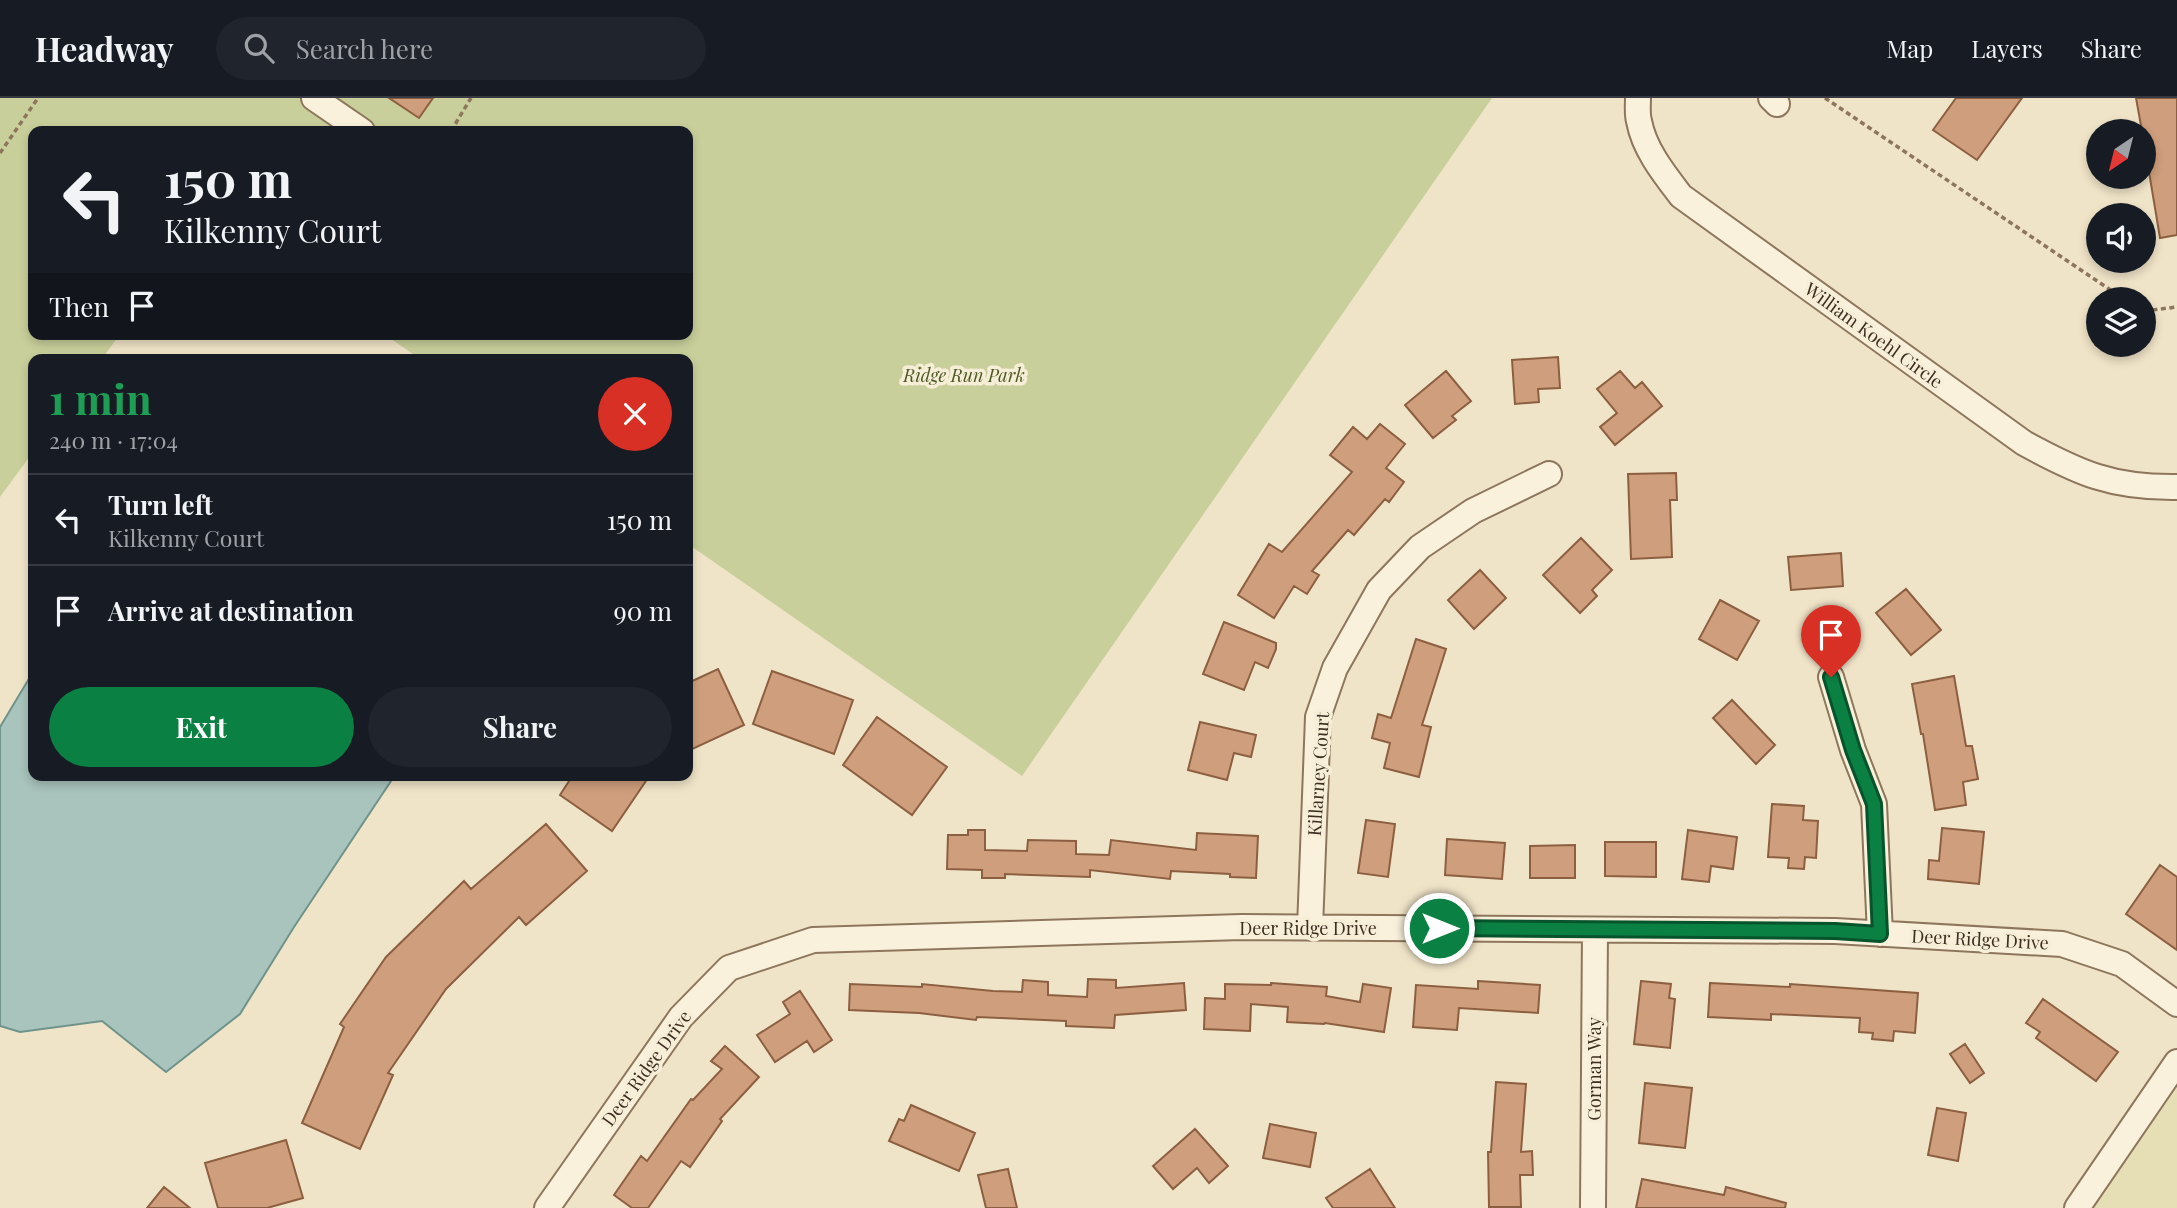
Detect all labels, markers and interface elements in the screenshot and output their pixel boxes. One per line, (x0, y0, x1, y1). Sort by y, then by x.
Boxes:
search box (216, 17, 706, 80)
text: Headway (35, 26, 174, 70)
icon: search (240, 29, 278, 67)
text: Search here (296, 31, 433, 66)
text: Map (1887, 32, 1933, 64)
text: Layers (1971, 32, 2043, 64)
text: Share (2081, 32, 2142, 64)
north arrow (2086, 119, 2156, 189)
map controls (2086, 119, 2156, 357)
text: 150 m (164, 145, 292, 210)
icon: left (49, 154, 140, 245)
button: sound (2086, 203, 2156, 273)
text: Kilkenny Court (164, 208, 381, 251)
street label: William Koehl Circle (1799, 276, 1948, 393)
icon: arrive (123, 287, 161, 325)
button: layers (2086, 287, 2156, 357)
text: Then (49, 289, 109, 324)
park label: Ridge Run Park (902, 363, 1025, 387)
text: 1 min (49, 370, 152, 426)
button: close (598, 377, 672, 451)
text: 240 m · 17:04 (49, 424, 178, 455)
text: Turn left (108, 487, 213, 522)
icon: left (49, 501, 87, 539)
text: 150 m (607, 502, 672, 537)
text: Kilkenny Court (108, 522, 264, 553)
icon: arrive (49, 592, 87, 630)
text: Arrive at destination (108, 593, 354, 628)
text: 90 m (614, 593, 672, 628)
pin (1801, 605, 1861, 677)
icon: arrive (1812, 616, 1850, 654)
button: Exit (49, 687, 354, 767)
button: Share (368, 687, 672, 767)
street label: Killarney Court (1302, 711, 1334, 837)
position arrow (1402, 891, 1476, 965)
street label: Deer Ridge Drive (1239, 916, 1377, 940)
street label: Deer Ridge Drive (1911, 923, 2049, 955)
street label: Deer Ridge Drive (596, 1005, 696, 1131)
street label: Gorman Way (1582, 1017, 1606, 1121)

